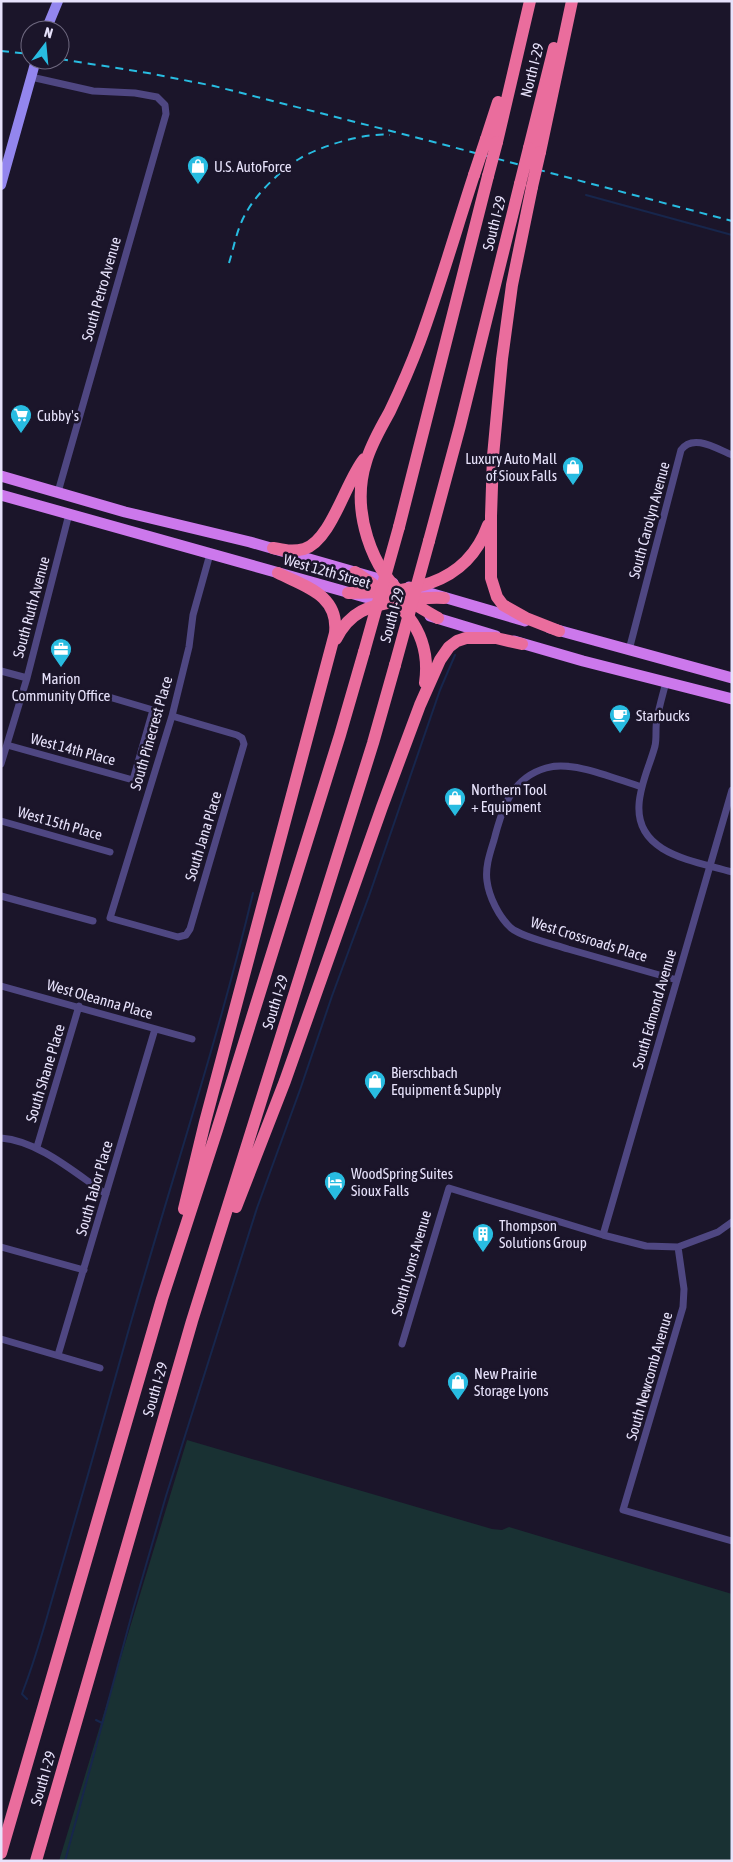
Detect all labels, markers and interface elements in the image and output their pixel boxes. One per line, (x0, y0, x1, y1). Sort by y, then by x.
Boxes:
north arrow (20, 20, 70, 70)
text: N (42, 24, 55, 41)
street label: North I-29 (517, 41, 547, 99)
shop icon: U.S. AutoForce (186, 154, 210, 185)
place label: U.S. AutoForce (214, 158, 292, 175)
street label: South I-29 (479, 194, 509, 252)
street label: South Petro Avenue (78, 235, 124, 343)
supermarket icon: Cubby's (9, 403, 33, 434)
place label: Cubby's (37, 407, 79, 424)
place label: Luxury Auto Mall of Sioux Falls (465, 450, 557, 484)
shop icon: Luxury Auto Mall of Sioux Falls (561, 455, 585, 486)
street label: South Carolyn Avenue (625, 460, 673, 580)
street label: West 12th Street (282, 550, 372, 592)
street label: South Ruth Avenue (9, 554, 53, 660)
street label: South I-29 (377, 586, 407, 644)
office icon: Marion Community Office (49, 637, 73, 668)
place label: Marion Community Office (12, 670, 110, 704)
street label: South Pinecrest Place (127, 674, 175, 792)
cafe icon: Starbucks (608, 703, 632, 734)
place label: Starbucks (636, 707, 690, 724)
street label: West 14th Place (29, 729, 118, 769)
place label: Northern Tool + Equipment (471, 781, 547, 815)
shop icon: Northern Tool + Equipment (443, 786, 467, 817)
street label: South Jana Place (181, 789, 225, 883)
street label: West 15th Place (16, 803, 104, 843)
street label: West Crossroads Place (529, 913, 650, 965)
street label: South Edmond Avenue (629, 947, 679, 1071)
street label: South I-29 (259, 973, 291, 1031)
street label: West Oleanna Place (45, 976, 155, 1022)
street label: South Shane Place (22, 1022, 68, 1124)
place label: Bierschbach Equipment & Supply (391, 1064, 501, 1098)
shop icon: Bierschbach Equipment & Supply (363, 1069, 387, 1100)
street label: South Tabor Place (72, 1138, 116, 1237)
place label: WoodSpring Suites Sioux Falls (351, 1165, 453, 1199)
hotel icon: WoodSpring Suites Sioux Falls (323, 1170, 347, 1201)
street label: South Lyons Avenue (388, 1208, 434, 1318)
place label: Thompson Solutions Group (499, 1217, 587, 1251)
building icon: Thompson Solutions Group (471, 1222, 495, 1253)
street label: South Newcomb Avenue (623, 1310, 676, 1442)
street label: South I-29 (139, 1360, 171, 1418)
place label: New Prairie Storage Lyons (474, 1365, 549, 1399)
shop icon: New Prairie Storage Lyons (446, 1370, 470, 1401)
street label: South I-29 (27, 1749, 59, 1807)

